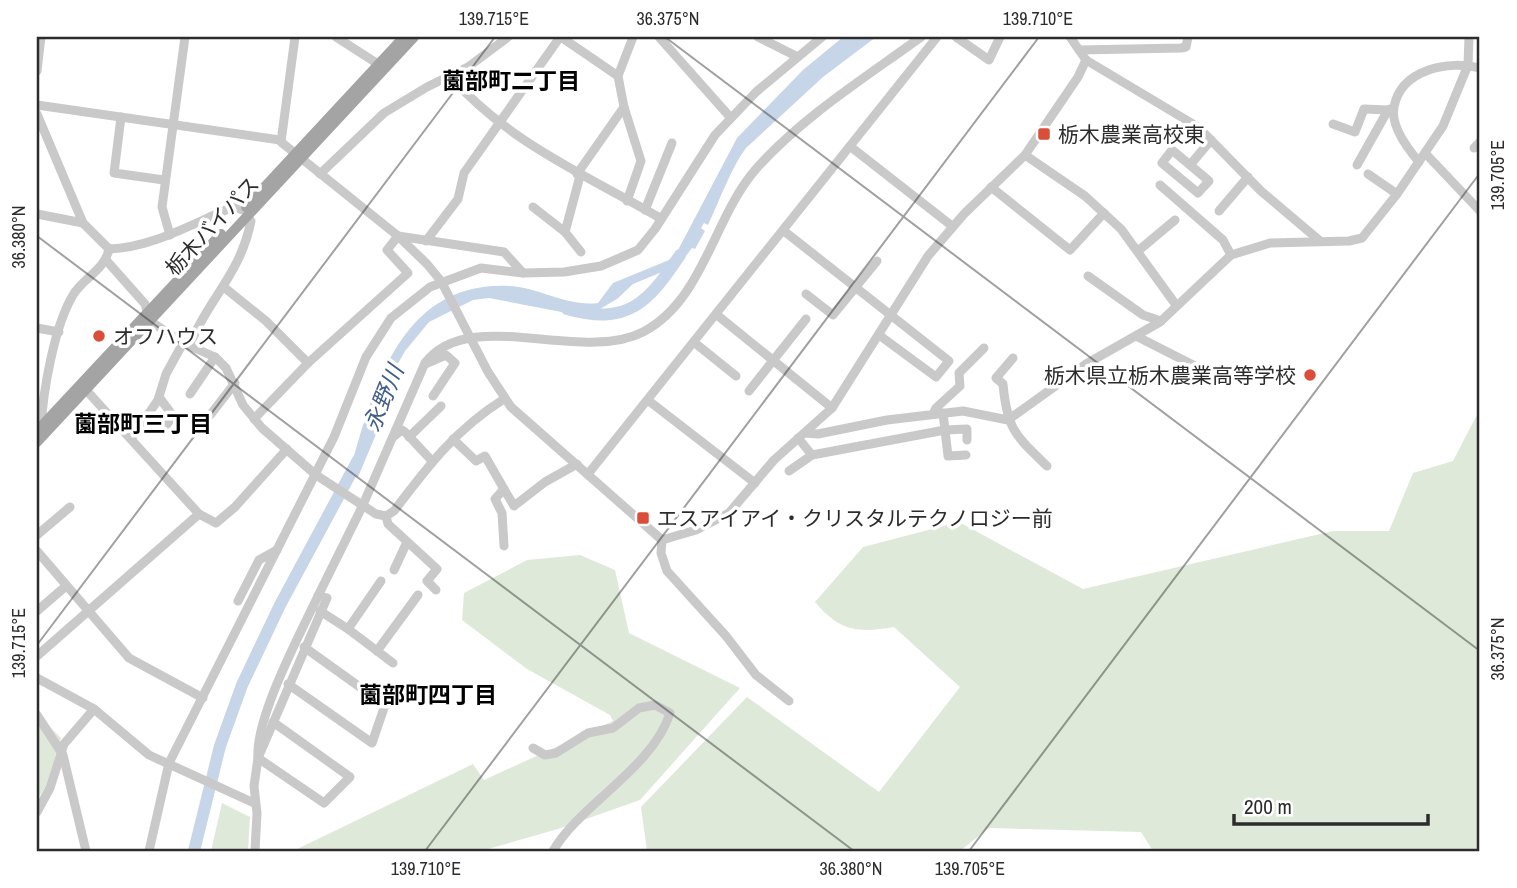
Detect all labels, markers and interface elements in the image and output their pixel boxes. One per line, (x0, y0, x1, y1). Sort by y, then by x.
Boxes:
text: 139.715°E (459, 6, 529, 31)
text: 36.375°N (637, 6, 700, 31)
text: 139.710°E (1003, 6, 1073, 31)
district label: 薗部町二丁目 (442, 65, 580, 96)
place label: 栃木農業高校東 (1058, 120, 1205, 149)
marker: 栃木農業高校東 (1036, 126, 1052, 142)
text: 139.705°E (1485, 140, 1510, 210)
street label: 栃木バイパス (159, 170, 265, 282)
text: 36.380°N (6, 206, 31, 269)
place label: オフハウス (113, 322, 218, 351)
marker: オフハウス (91, 328, 107, 344)
water label: 永野川 (356, 357, 411, 436)
place label: 栃木県立栃木農業高等学校 (1044, 361, 1296, 390)
marker: 栃木県立栃木農業高等学校 (1302, 367, 1318, 383)
district label: 薗部町三丁目 (74, 408, 212, 439)
place label: エスアイアイ・クリスタルテクノロジー前 (657, 504, 1053, 533)
marker: エスアイアイ・クリスタルテクノロジー前 (635, 510, 651, 526)
text: 139.715°E (6, 608, 31, 678)
text: 36.375°N (1485, 618, 1510, 681)
district label: 薗部町四丁目 (359, 679, 497, 710)
scale bar (1234, 783, 1428, 827)
text: 200 m (1244, 792, 1292, 821)
text: 139.710°E (391, 856, 461, 881)
text: 36.380°N (820, 856, 883, 881)
text: 139.705°E (935, 856, 1005, 881)

